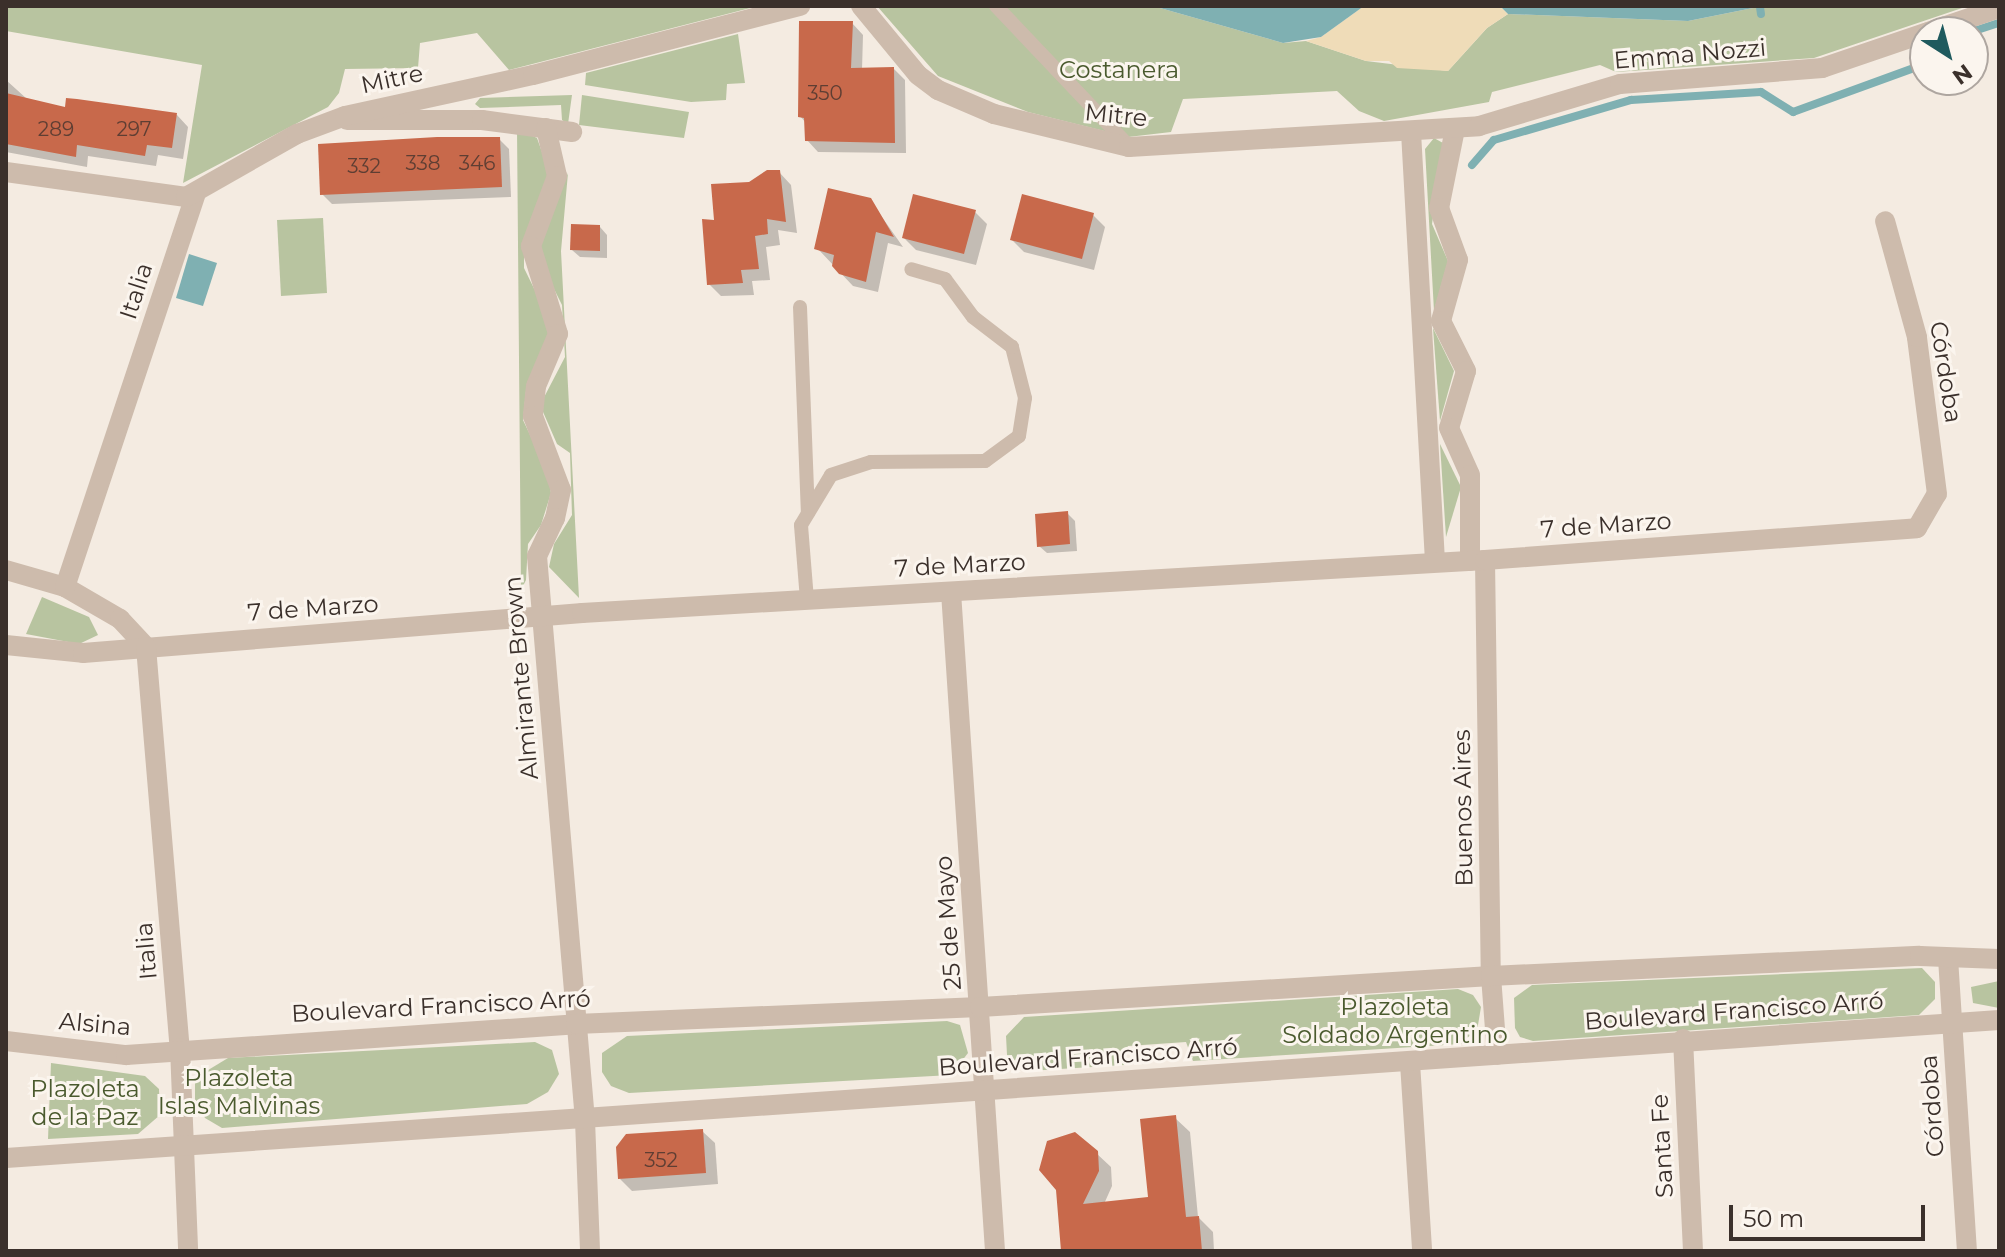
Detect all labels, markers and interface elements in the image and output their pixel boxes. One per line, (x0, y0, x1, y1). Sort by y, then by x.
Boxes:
north arrow (1909, 16, 1989, 96)
street label: Emma Nozzi (1613, 33, 1767, 75)
park label: Costanera (1059, 56, 1179, 84)
street label: Mitre (358, 58, 426, 100)
text: N (1947, 58, 1977, 90)
house number: 350 (807, 81, 843, 105)
street label: Mitre (1083, 97, 1149, 133)
house number: 289 (38, 117, 74, 141)
house number: 297 (116, 117, 152, 141)
house number: 338 (405, 151, 441, 175)
house number: 346 (459, 151, 495, 175)
house number: 332 (347, 154, 381, 178)
street label: Italia (113, 259, 159, 323)
street label: Córdoba (1924, 319, 1968, 425)
street label: 7 de Marzo (1540, 506, 1672, 544)
street label: 7 de Marzo (894, 547, 1026, 583)
street label: Almirante Brown (498, 575, 544, 781)
street label: 7 de Marzo (247, 589, 379, 627)
street label: Buenos Aires (1447, 729, 1479, 887)
street label: 25 de Mayo (929, 855, 967, 991)
street label: Italia (129, 921, 163, 981)
street label: Boulevard Francisco Arró (291, 984, 591, 1028)
street label: Boulevard Francisco Arró (1584, 986, 1884, 1036)
park label: Plazoleta Soldado Argentino (1282, 993, 1508, 1049)
street label: Alsina (58, 1007, 132, 1041)
street label: Boulevard Francisco Arró (938, 1032, 1238, 1082)
street label: Córdoba (1914, 1054, 1950, 1158)
park label: Plazoleta Islas Malvinas (158, 1064, 320, 1120)
park label: Plazoleta de la Paz (30, 1075, 140, 1131)
street label: Santa Fe (1645, 1093, 1679, 1199)
house number: 352 (644, 1148, 678, 1172)
scale bar (1733, 1189, 1929, 1239)
text: 50 m (1743, 1204, 1804, 1233)

